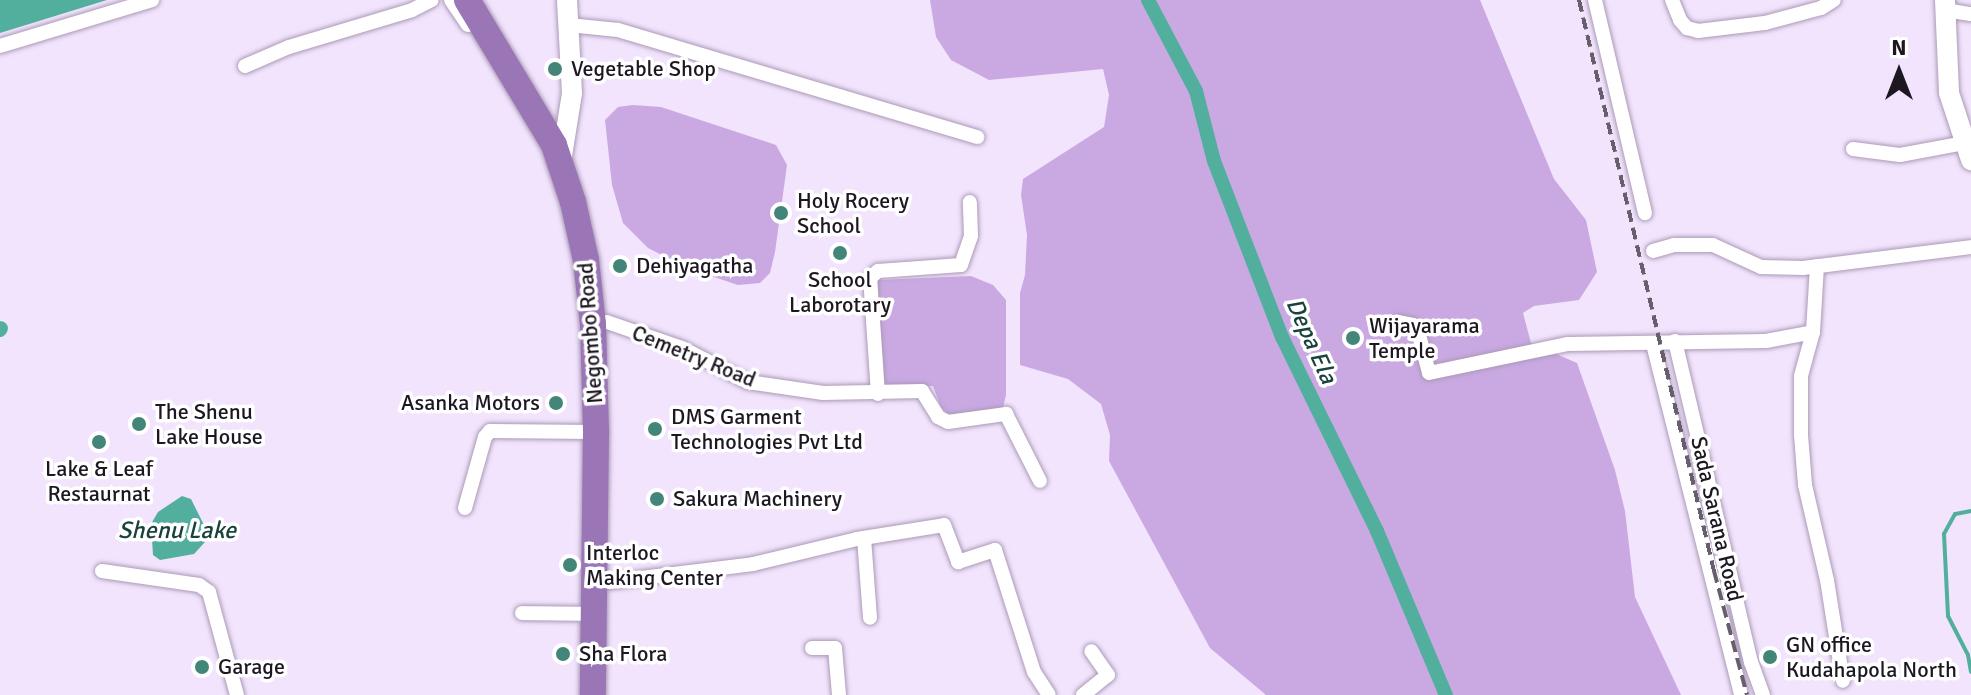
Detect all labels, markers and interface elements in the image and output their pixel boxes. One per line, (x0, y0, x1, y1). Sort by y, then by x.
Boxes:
north arrow (1859, 32, 1939, 112)
text: N (1891, 34, 1907, 61)
place label: Vegetable Shop (571, 56, 716, 82)
marker: Vegetable Shop (546, 60, 564, 78)
place label: Holy Rocery School (797, 187, 909, 238)
marker: Holy Rocery School (772, 204, 790, 222)
marker: School Laborotary (831, 244, 849, 262)
place label: Dehiyagatha (636, 253, 753, 279)
marker: Dehiyagatha (611, 257, 629, 275)
street label: Negombo Road (572, 261, 608, 405)
place label: School Laborotary (789, 266, 891, 318)
water label: Depa Ela (1279, 294, 1343, 388)
place label: Wijayarama Temple (1369, 312, 1480, 364)
street label: Cemetry Road (628, 319, 760, 393)
marker: Wijayarama Temple (1344, 329, 1362, 347)
place label: Asanka Motors (401, 390, 540, 416)
marker: Asanka Motors (547, 394, 565, 412)
place label: The Shenu Lake House (155, 398, 263, 450)
place label: DMS Garment Technologies Pvt Ltd (671, 403, 863, 454)
marker: The Shenu Lake House (130, 415, 148, 433)
marker: DMS Garment Technologies Pvt Ltd (646, 420, 664, 438)
marker: Lake & Leaf Restaurnat (90, 433, 108, 451)
street label: Sada Sarana Road (1685, 434, 1749, 604)
place label: Lake & Leaf Restaurnat (45, 455, 153, 506)
place label: Sakura Machinery (673, 486, 842, 512)
marker: Sakura Machinery (648, 490, 666, 508)
water label: Shenu Lake (118, 517, 236, 545)
place label: Interloc Making Center (586, 539, 723, 590)
marker: Interloc Making Center (561, 556, 579, 574)
place label: GN office Kudahapola North (1786, 631, 1957, 682)
place label: Sha Flora (579, 641, 667, 667)
marker: Sha Flora (554, 645, 572, 663)
marker: GN office Kudahapola North (1761, 648, 1779, 666)
place label: Garage (218, 654, 285, 680)
marker: Garage (193, 658, 211, 676)

